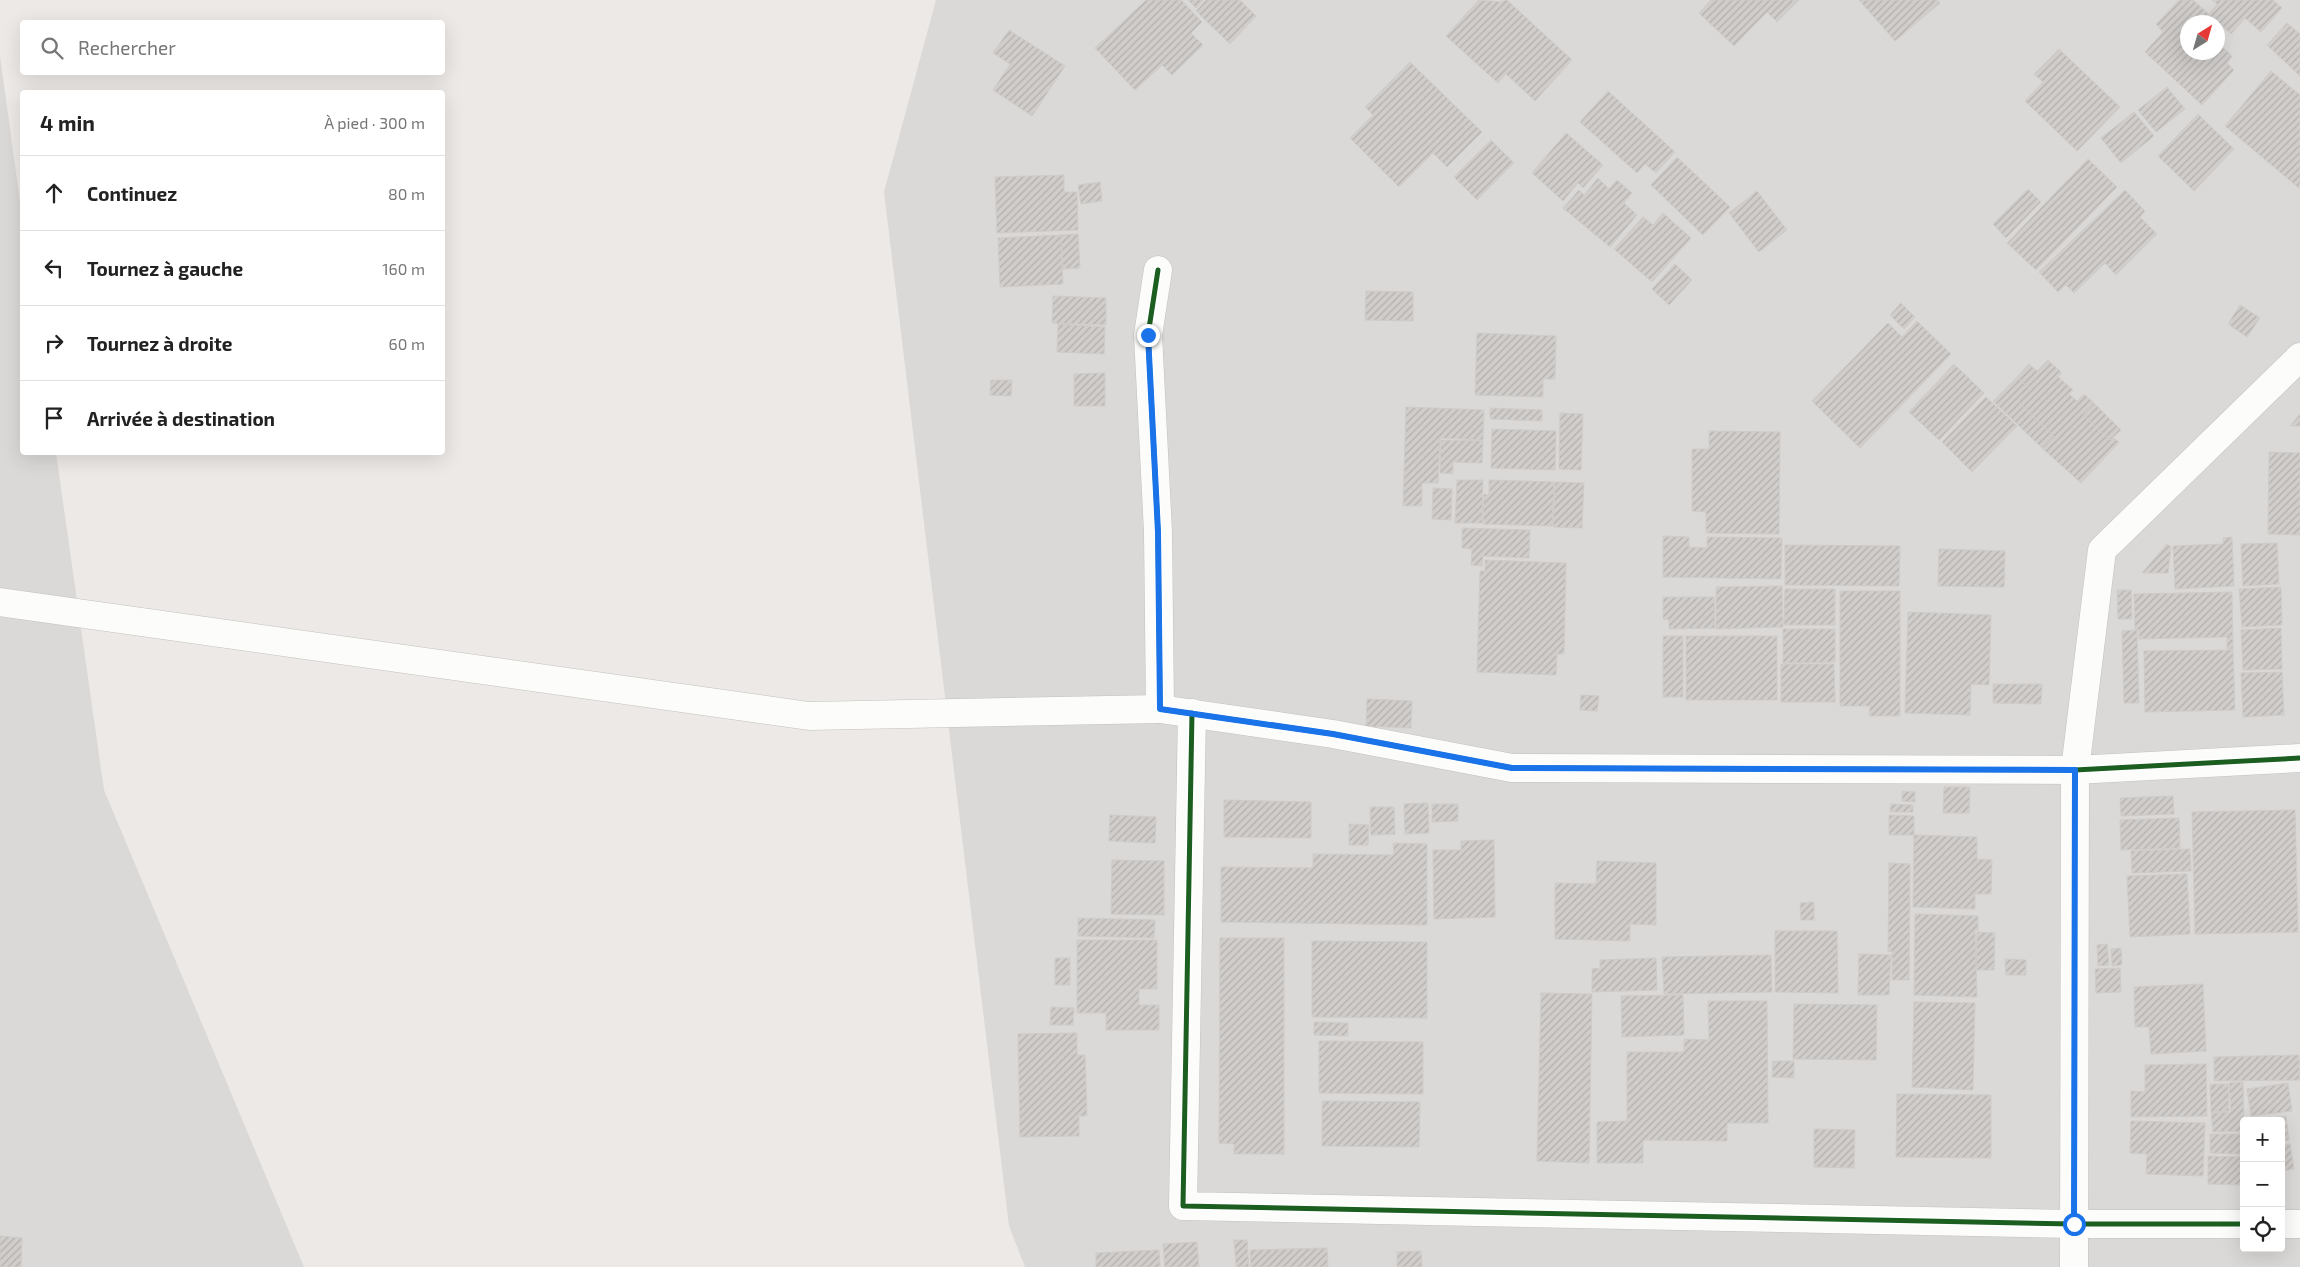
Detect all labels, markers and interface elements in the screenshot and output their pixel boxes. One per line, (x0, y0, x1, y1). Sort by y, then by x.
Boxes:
north arrow (2180, 15, 2225, 60)
search box (20, 20, 445, 75)
icon: search (38, 34, 66, 62)
text: Rechercher (78, 36, 176, 59)
text: 4 min (40, 110, 95, 135)
text: À pied · 300 m (324, 113, 425, 132)
icon: ahead (40, 179, 68, 207)
text: Continuez (87, 182, 177, 205)
text: 80 m (388, 184, 425, 203)
icon: left (40, 254, 68, 282)
text: Tournez à gauche (87, 257, 243, 280)
text: 160 m (382, 259, 425, 278)
route end (1137, 324, 1160, 347)
icon: right (40, 329, 68, 357)
text: Tournez à droite (87, 332, 233, 355)
text: 60 m (389, 334, 425, 353)
icon: arrive (40, 404, 68, 432)
text: Arrivée à destination (87, 407, 275, 430)
map controls (2240, 1117, 2285, 1252)
button: + (2240, 1117, 2285, 1162)
button: − (2240, 1162, 2285, 1207)
button: locate (2240, 1207, 2285, 1252)
route start (2063, 1213, 2086, 1236)

